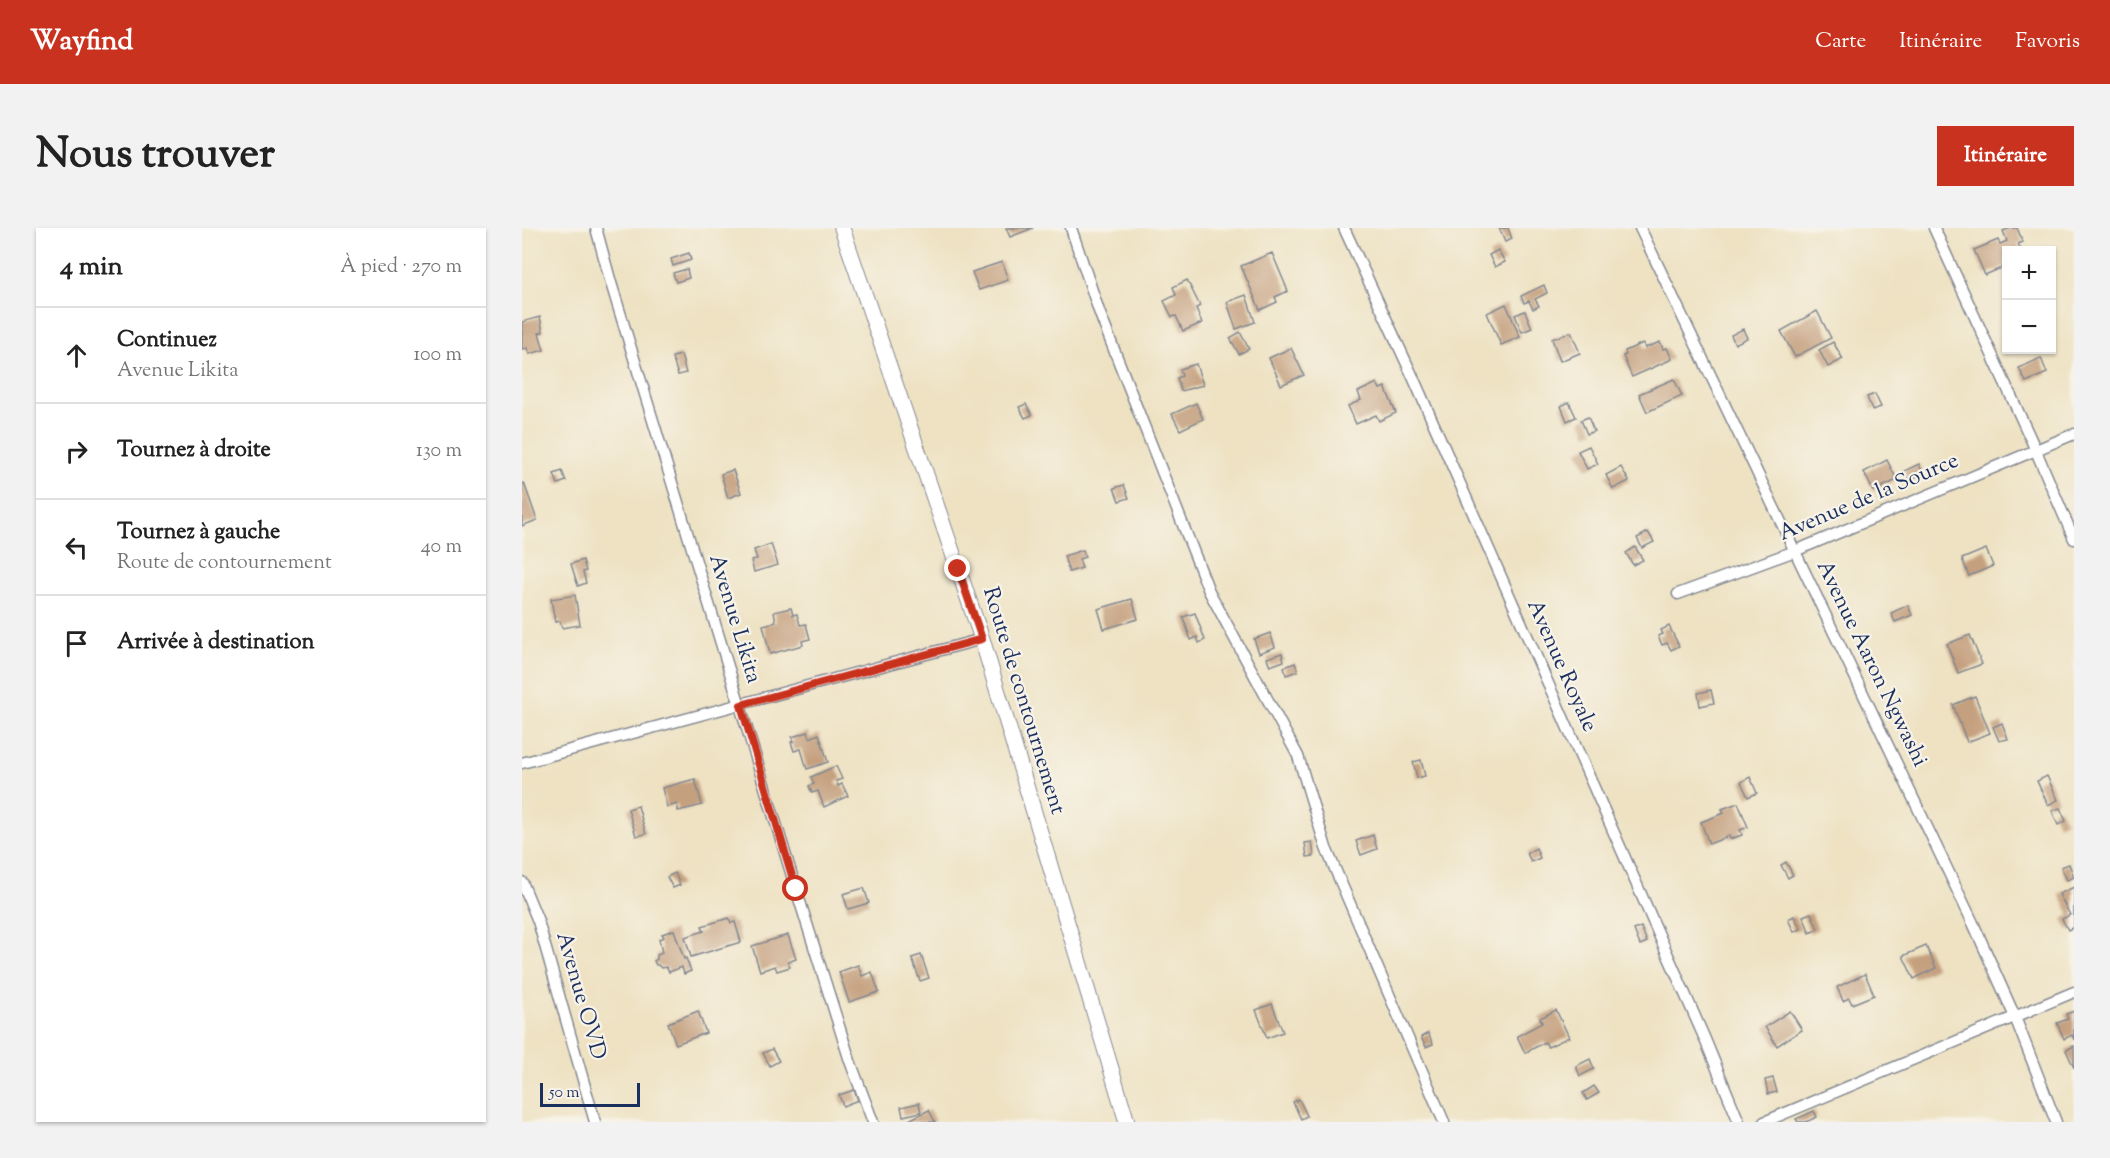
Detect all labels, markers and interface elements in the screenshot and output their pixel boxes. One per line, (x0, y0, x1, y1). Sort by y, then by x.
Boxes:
text: Wayfind (30, 22, 133, 62)
text: Carte (1815, 27, 1866, 57)
text: Itinéraire (1899, 27, 1982, 57)
text: Favoris (2015, 27, 2080, 57)
text: Nous trouver (36, 126, 275, 186)
button: Itinéraire (1937, 126, 2074, 186)
map controls (2002, 246, 2056, 354)
button: + (2002, 246, 2056, 300)
text: 4 min (60, 249, 123, 286)
text: À pied · 270 m (340, 253, 462, 282)
button: − (2002, 300, 2056, 354)
text: Continuez (117, 325, 217, 357)
icon: ahead (60, 339, 93, 372)
text: 100 m (413, 341, 462, 370)
text: Avenue Likita (117, 357, 238, 386)
icon: right (60, 435, 93, 468)
text: Tournez à droite (117, 435, 271, 467)
text: 130 m (416, 437, 462, 466)
street label: Avenue de la Source (1774, 446, 1964, 550)
text: Tournez à gauche (117, 517, 280, 549)
icon: left (60, 531, 93, 564)
text: 40 m (421, 533, 462, 562)
text: Route de contournement (117, 549, 332, 578)
street label: Avenue Likita (699, 550, 769, 688)
route end (944, 555, 970, 581)
street label: Avenue Aaron Ngwashi (1807, 555, 1935, 773)
street label: Route de contournement (973, 583, 1073, 819)
street label: Avenue Royale (1518, 595, 1604, 737)
icon: arrive (60, 627, 93, 660)
text: Arrivée à destination (117, 627, 314, 659)
route start (782, 875, 808, 901)
street label: Avenue OVD (546, 928, 614, 1064)
scale bar (540, 1080, 640, 1108)
text: 50 m (549, 1082, 580, 1105)

